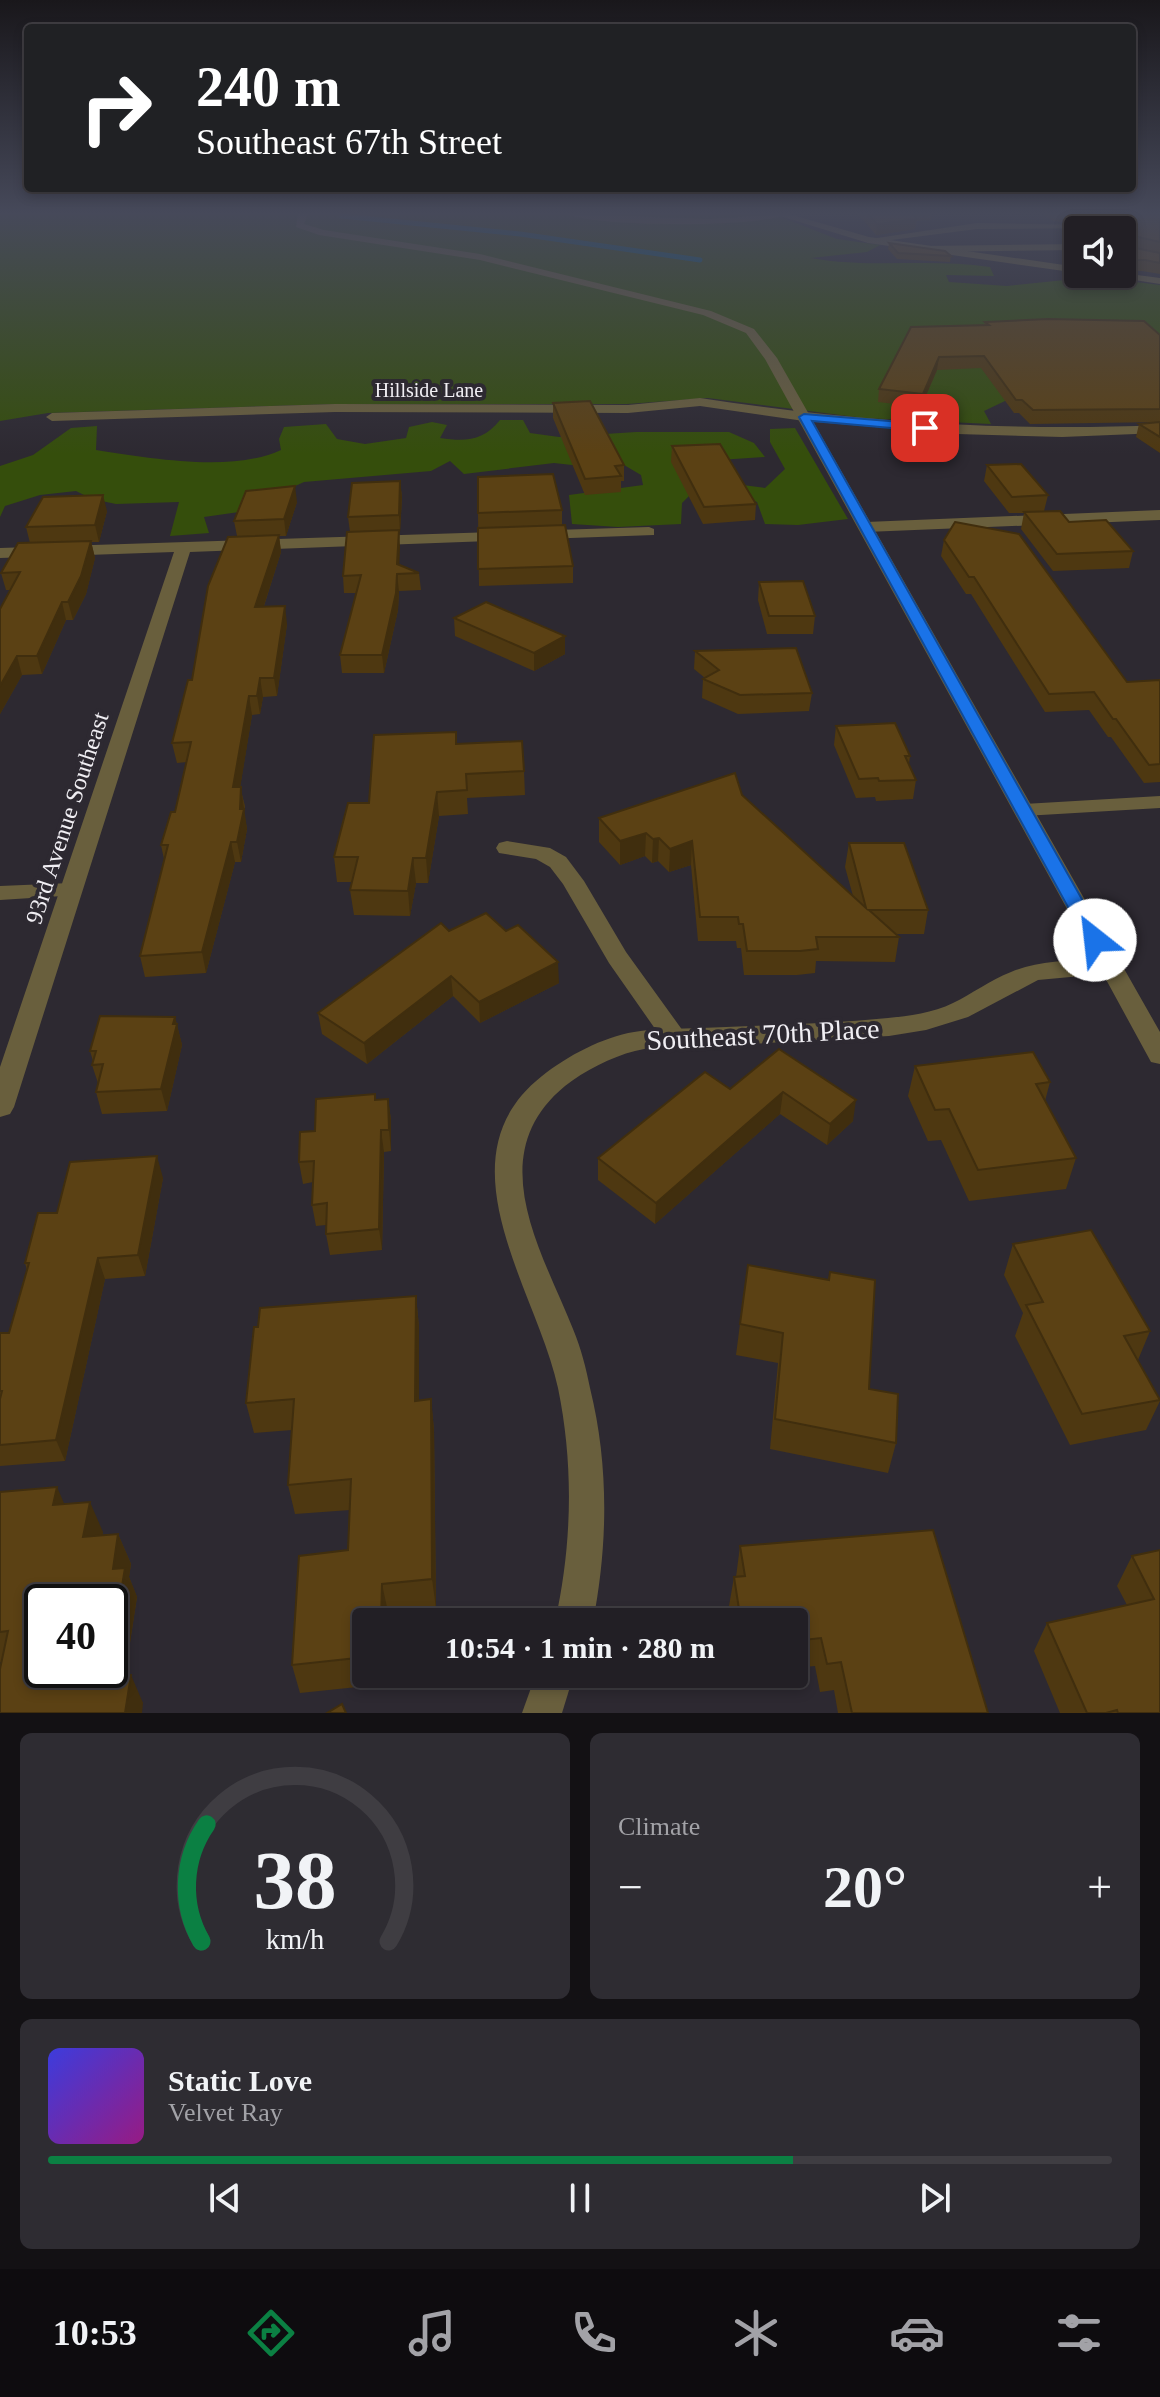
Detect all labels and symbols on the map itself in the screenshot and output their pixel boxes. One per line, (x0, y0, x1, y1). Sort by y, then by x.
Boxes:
street label: Hillside Lane (375, 379, 483, 401)
pin (891, 394, 959, 462)
street label: 93rd Avenue Southeast (21, 709, 114, 927)
position arrow (1053, 898, 1137, 982)
street label: Southeast 70th Place (646, 1013, 880, 1056)
speed limit sign: 40 (24, 1584, 128, 1688)

